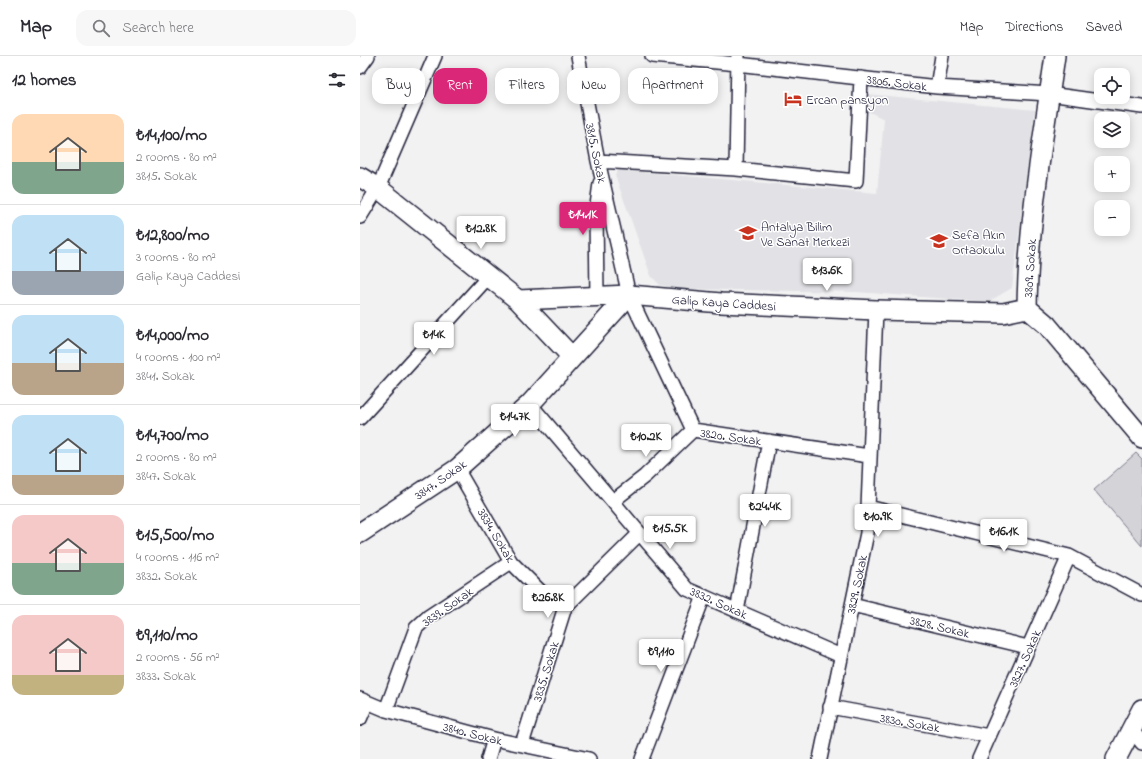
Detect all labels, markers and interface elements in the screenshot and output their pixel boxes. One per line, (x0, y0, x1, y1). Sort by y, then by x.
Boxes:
search box (76, 10, 356, 46)
text: Map (20, 14, 52, 41)
icon: search (90, 17, 112, 39)
text: Search here (122, 17, 194, 39)
text: Map (960, 17, 983, 38)
text: Directions (1005, 17, 1063, 38)
text: Saved (1085, 17, 1122, 38)
text: 12 homes (12, 68, 76, 93)
chip: Buy (372, 68, 425, 104)
chip: Rent (433, 68, 487, 104)
chip: Filters (495, 68, 559, 104)
chip: New (567, 68, 620, 104)
chip: Apartment (628, 68, 718, 104)
map controls (1094, 68, 1130, 236)
button: locate (1094, 68, 1130, 104)
icon: filters (326, 69, 348, 91)
street label: 3806. Sokak (866, 70, 928, 97)
hotel icon: Ercan pansyon (783, 89, 803, 109)
place label: Ercan pansyon (806, 91, 888, 111)
button: layers (1094, 112, 1130, 148)
street label: 3815. Sokak (580, 122, 611, 185)
text: ₺14,100/mo (136, 123, 207, 148)
icon: home (44, 130, 92, 178)
text: 2 rooms · 80 m² (136, 148, 217, 167)
button: + (1094, 156, 1130, 192)
text: 3815. Sokak (136, 167, 197, 186)
button: − (1094, 200, 1130, 236)
pin: ₺14.1K (550, 202, 616, 236)
text: ₺14.1K (568, 205, 598, 224)
pin: ₺12.8K (448, 216, 514, 250)
place label: Antalya Bilim Ve Sanat Merkezi (760, 218, 850, 252)
text: ₺12.8K (466, 219, 496, 238)
text: ₺12,800/mo (136, 223, 210, 248)
school or university icon: Antalya Bilim Ve Sanat Merkezi (738, 223, 758, 243)
place label: Sefa Akın Ortaokulu (952, 226, 1005, 260)
icon: home (44, 231, 92, 279)
school or university icon: Sefa Akın Ortaokulu (929, 231, 949, 251)
street label: 3809. Sokak (1019, 238, 1042, 298)
text: 3 rooms · 80 m² (136, 248, 216, 267)
pin: ₺13.6K (794, 258, 860, 292)
text: ₺13.6K (812, 261, 842, 280)
text: Galip Kaya Caddesi (136, 267, 240, 286)
street label: Galip Kaya Caddesi (671, 290, 777, 318)
pin: ₺14K (410, 322, 458, 356)
text: ₺14,000/mo (136, 323, 209, 348)
text: ₺14K (423, 325, 445, 344)
icon: home (44, 331, 92, 379)
text: 4 rooms · 100 m² (136, 348, 221, 367)
text: 3841. Sokak (136, 367, 195, 386)
pin: ₺14.7K (482, 404, 548, 438)
text: ₺14.7K (500, 407, 530, 426)
text: ₺14,700/mo (136, 423, 209, 448)
pin: ₺10.2K (613, 424, 679, 458)
street label: 3820. Sokak (699, 424, 763, 451)
text: ₺10.2K (630, 427, 662, 446)
icon: home (44, 431, 92, 479)
text: 2 rooms · 80 m² (136, 448, 217, 467)
street label: 3847. Sokak (411, 455, 471, 505)
text: 3847. Sokak (136, 467, 196, 486)
pin: ₺24.4K (732, 494, 798, 528)
text: ₺24.4K (749, 497, 781, 516)
pin: ₺10.9K (845, 504, 911, 538)
street label: 3834. Sokak (472, 505, 519, 567)
text: ₺10.9K (863, 507, 893, 526)
pin: ₺15.5K (637, 516, 703, 550)
text: ₺15.5K (653, 519, 687, 538)
pin: ₺16.1K (971, 519, 1037, 553)
text: ₺16.1K (989, 522, 1019, 541)
text: ₺15,500/mo (136, 523, 214, 548)
icon: home (44, 531, 92, 579)
text: 4 rooms · 116 m² (136, 548, 219, 567)
street label: 3829. Sokak (842, 553, 873, 615)
text: 3832. Sokak (136, 567, 197, 586)
street label: 3839. Sokak (418, 582, 478, 632)
street label: 3832. Sokak (687, 582, 750, 625)
pin: ₺26.8K (515, 585, 581, 619)
text: ₺26.8K (532, 588, 564, 607)
street label: 3828. Sokak (908, 611, 972, 644)
text: ₺9,110/mo (136, 623, 198, 648)
street label: 3827. Sokak (1004, 627, 1047, 690)
icon: home (44, 631, 92, 679)
street label: 3835. Sokak (528, 639, 565, 704)
pin: ₺9,110 (628, 639, 694, 673)
text: ₺9,110 (648, 642, 674, 661)
text: 2 rooms · 56 m² (136, 648, 220, 667)
text: 3833. Sokak (136, 667, 196, 686)
street label: 3830. Sokak (878, 709, 941, 738)
street label: 3840. Sokak (441, 718, 504, 751)

